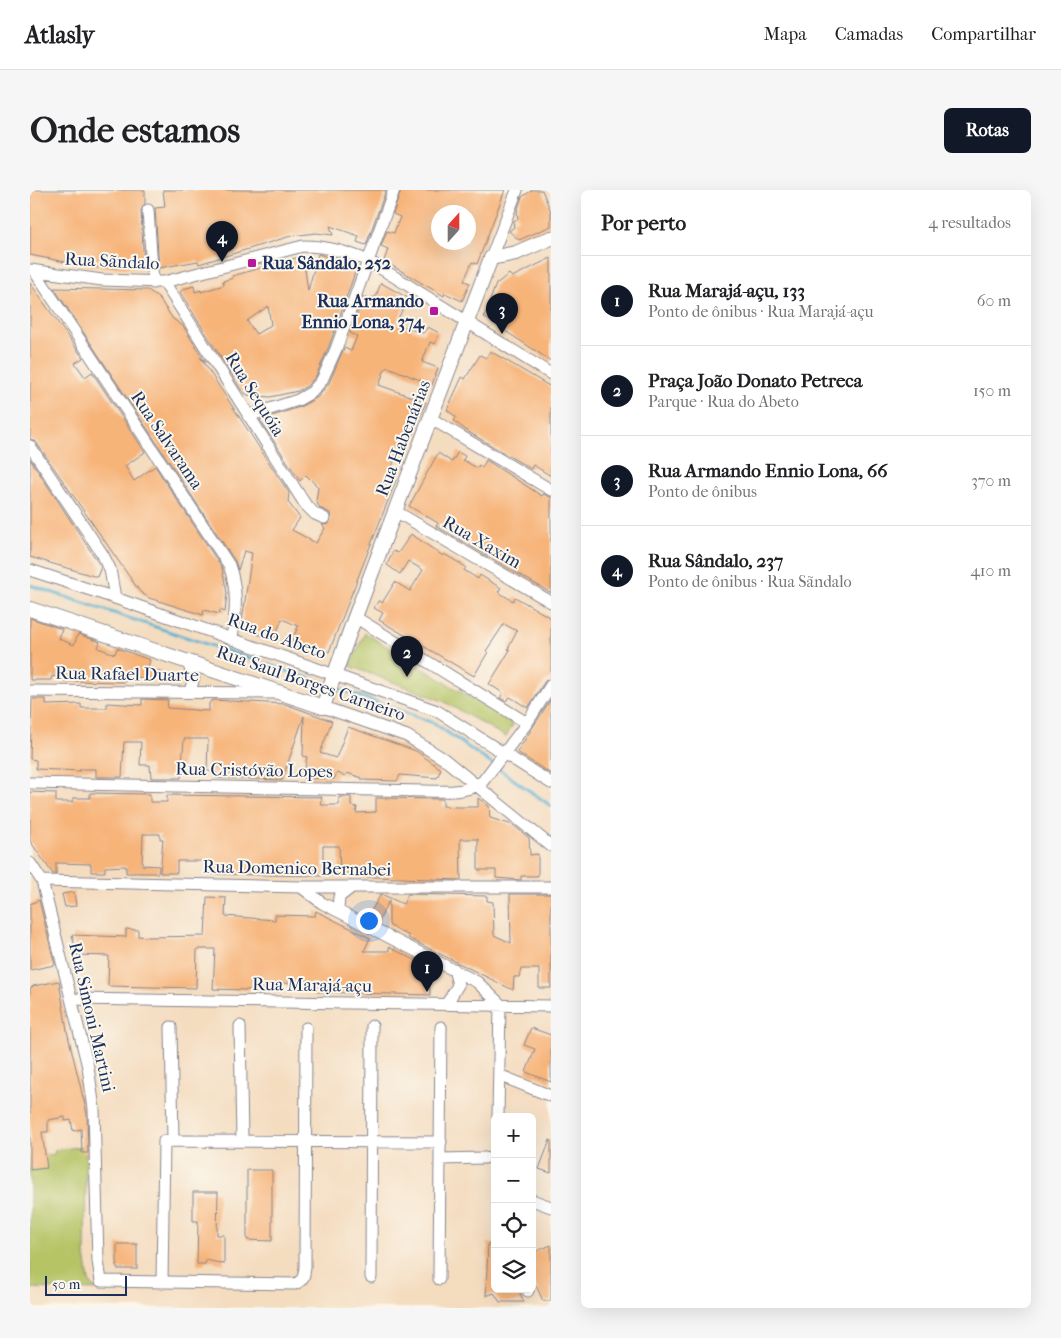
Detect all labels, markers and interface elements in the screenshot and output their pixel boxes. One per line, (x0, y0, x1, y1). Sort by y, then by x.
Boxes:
text: Atlasly (25, 21, 94, 49)
text: Mapa (764, 24, 807, 45)
text: Camadas (835, 24, 903, 45)
text: Compartilhar (931, 24, 1036, 45)
button: Rotas (944, 108, 1031, 153)
text: Onde estamos (30, 110, 240, 151)
north arrow (431, 205, 476, 250)
text: Por perto (601, 211, 686, 235)
text: 4 resultados (928, 213, 1011, 232)
pin: 4 (206, 221, 238, 262)
street label: Rua Sãndalo (64, 249, 160, 274)
place label: Rua Sândalo, 252 (262, 253, 391, 274)
marker: Rua Sândalo, 252 (246, 257, 258, 269)
text: Rua Marajá-açu, 133 (648, 280, 805, 302)
place label: Rua Armando Ennio Lona, 374 (301, 291, 425, 333)
text: 1 (614, 291, 620, 310)
text: 60 m (977, 291, 1011, 310)
pin: 3 (486, 293, 518, 334)
text: Ponto de ônibus · Rua Marajá-açu (648, 302, 874, 321)
marker: Rua Armando Ennio Lona, 374 (428, 305, 440, 317)
street label: Rua Sequóia (220, 348, 289, 441)
text: Praça João Donato Petreca (648, 370, 863, 392)
street label: Rua Habenárias (372, 377, 435, 499)
text: 2 (613, 381, 621, 400)
text: 150 m (973, 381, 1011, 400)
street label: Rua Salvarama (126, 387, 208, 494)
text: Parque · Rua do Abeto (648, 392, 799, 411)
text: Rua Armando Ennio Lona, 66 (648, 460, 888, 482)
text: 3 (614, 471, 620, 490)
text: 370 m (971, 471, 1011, 490)
text: Ponto de ônibus (648, 482, 757, 501)
street label: Rua Xaxim (439, 512, 525, 573)
text: Rua Sândalo, 237 (648, 550, 783, 572)
text: 4 (612, 561, 622, 580)
text: 410 m (970, 561, 1011, 580)
text: Ponto de ônibus · Rua Sãndalo (648, 572, 852, 591)
street label: Rua do Abeto (225, 609, 329, 664)
pin: 2 (391, 636, 423, 677)
street label: Rua Saul Borges Carneiro (214, 641, 408, 726)
street label: Rua Rafael Duarte (55, 663, 199, 686)
street label: Rua Cristóvão Lopes (175, 759, 333, 782)
street label: Rua Domenico Bernabei (202, 856, 392, 881)
your location (356, 908, 382, 934)
street label: Rua Simoni Martini (64, 940, 119, 1095)
pin: 1 (411, 951, 443, 992)
street label: Rua Marajá-açu (252, 974, 372, 997)
map controls (491, 1113, 536, 1293)
button: + (491, 1113, 536, 1158)
button: − (491, 1158, 536, 1203)
button: locate (491, 1203, 536, 1248)
button: layers (491, 1248, 536, 1293)
scale bar (45, 1273, 128, 1296)
text: 50 m (52, 1276, 80, 1293)

